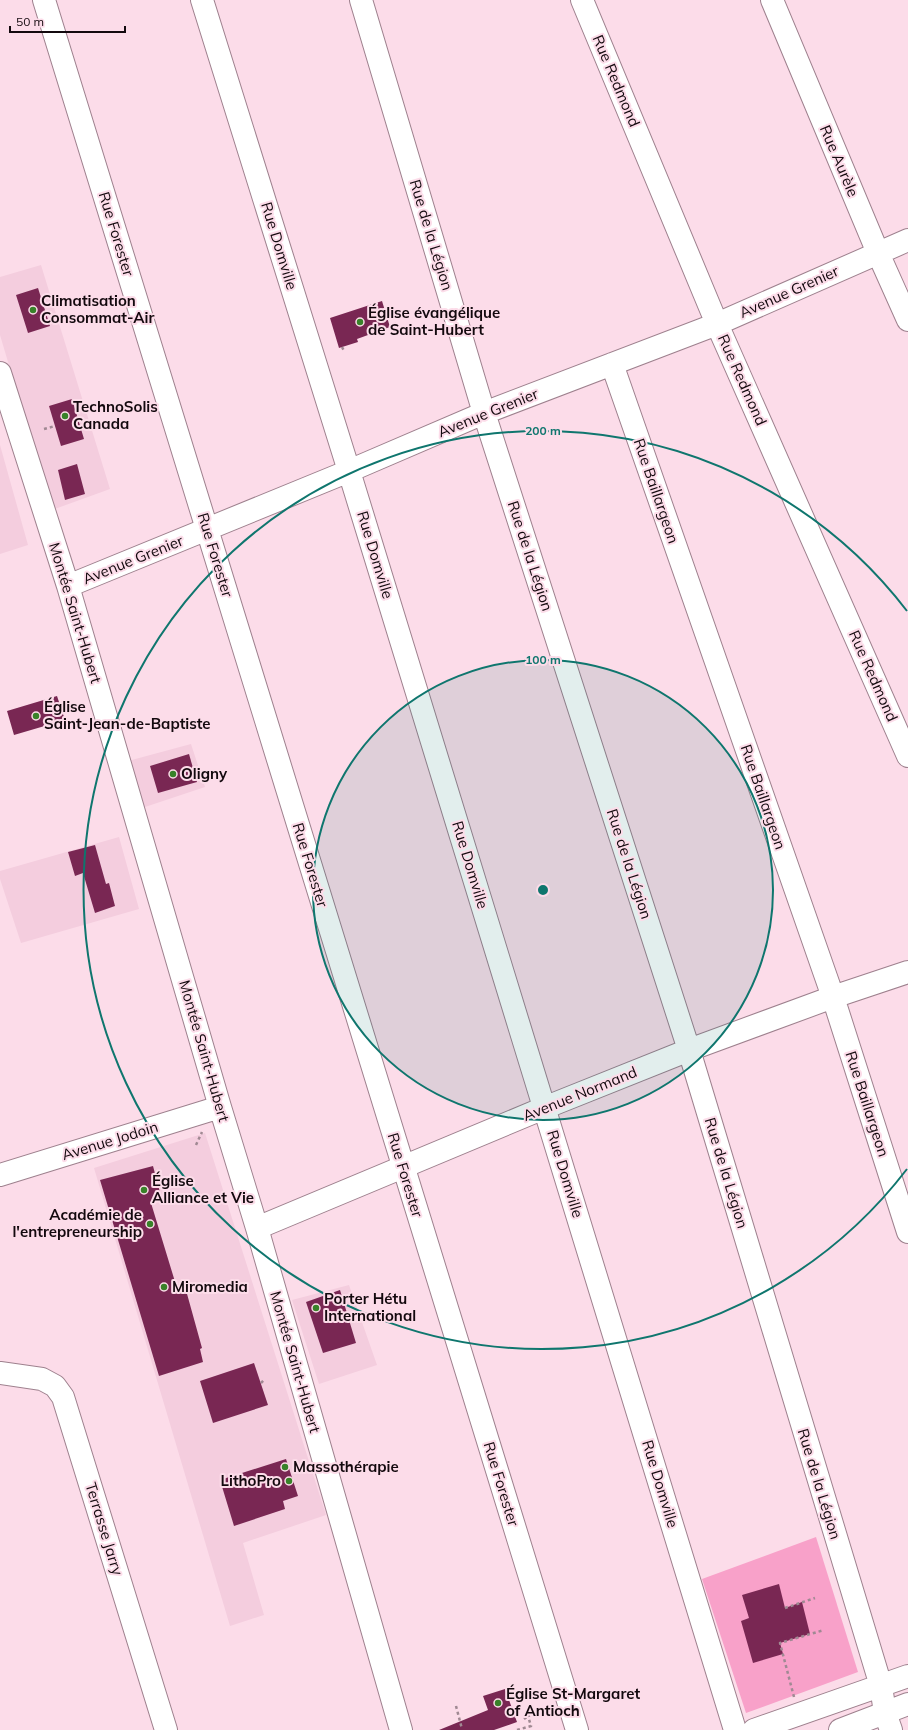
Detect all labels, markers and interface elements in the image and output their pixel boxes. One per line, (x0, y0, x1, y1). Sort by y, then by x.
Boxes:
scale bar (10, 8, 125, 34)
text: 50 m (16, 14, 44, 29)
street label: Rue Redmond (589, 32, 644, 130)
street label: Rue Aurèle (816, 122, 863, 200)
street label: Rue de la Légion (406, 177, 457, 293)
street label: Rue Forester (95, 189, 139, 279)
street label: Rue Domville (257, 200, 302, 292)
street label: Avenue Grenier (736, 261, 842, 322)
place label: Climatisation Consommat-Air (41, 291, 154, 327)
place label: Église évangélique de Saint-Hubert (368, 303, 500, 339)
marker: Climatisation Consommat-Air (28, 305, 38, 315)
marker: Église évangélique de Saint-Hubert (355, 317, 365, 327)
street label: Rue Redmond (714, 331, 771, 428)
street label: Avenue Grenier (435, 384, 541, 441)
place label: TechnoSolis Canada (73, 397, 158, 433)
marker: TechnoSolis Canada (60, 411, 70, 421)
text: 200 m (525, 423, 561, 438)
street label: Rue Baillargeon (630, 436, 683, 546)
street label: Rue de la Légion (504, 498, 557, 613)
street label: Rue Domville (353, 509, 398, 601)
street label: Rue Forester (194, 510, 238, 600)
street label: Avenue Grenier (80, 531, 186, 588)
street label: Montée Saint-Hubert (45, 540, 106, 686)
street label: Rue Redmond (845, 627, 902, 724)
text: 100 m (525, 652, 561, 667)
place label: Église Saint-Jean-de-Baptiste (44, 697, 211, 733)
marker: Église Saint-Jean-de-Baptiste (31, 711, 41, 721)
street label: Rue Baillargeon (737, 742, 790, 852)
place label: Oligny (181, 764, 228, 783)
marker: Oligny (168, 769, 178, 779)
street label: Rue de la Légion (603, 806, 656, 921)
street label: Rue Domville (448, 819, 493, 911)
street label: Rue Forester (289, 820, 333, 910)
centre of rings (536, 883, 550, 897)
street label: Montée Saint-Hubert (175, 978, 234, 1124)
street label: Rue Baillargeon (841, 1049, 893, 1159)
street label: Avenue Normand (520, 1062, 640, 1125)
street label: Rue de la Légion (701, 1115, 752, 1231)
street label: Avenue Jodoin (59, 1117, 160, 1164)
street label: Rue Domville (543, 1128, 588, 1220)
street label: Rue Forester (384, 1130, 428, 1220)
place label: Église Alliance et Vie (152, 1171, 254, 1207)
marker: Église Alliance et Vie (139, 1185, 149, 1195)
place label: Académie de l'entrepreneurship (12, 1205, 142, 1241)
marker: Académie de l'entrepreneurship (145, 1219, 155, 1229)
place label: Miromedia (172, 1277, 248, 1296)
marker: Miromedia (159, 1282, 169, 1292)
street label: Montée Saint-Hubert (266, 1289, 325, 1435)
place label: Porter Hétu International (324, 1289, 416, 1325)
marker: Porter Hétu International (311, 1303, 321, 1313)
street label: Rue de la Légion (794, 1426, 845, 1542)
street label: Rue Domville (638, 1438, 683, 1530)
street label: Rue Forester (480, 1439, 524, 1529)
place label: Massothérapie (293, 1457, 399, 1476)
marker: Massothérapie (280, 1462, 290, 1472)
place label: LithoPro (221, 1471, 281, 1490)
marker: LithoPro (284, 1476, 294, 1486)
street label: Terrasse Jarry (81, 1480, 128, 1578)
place label: Église St-Margaret of Antioch (506, 1684, 640, 1720)
marker: Église St-Margaret of Antioch (493, 1698, 503, 1708)

